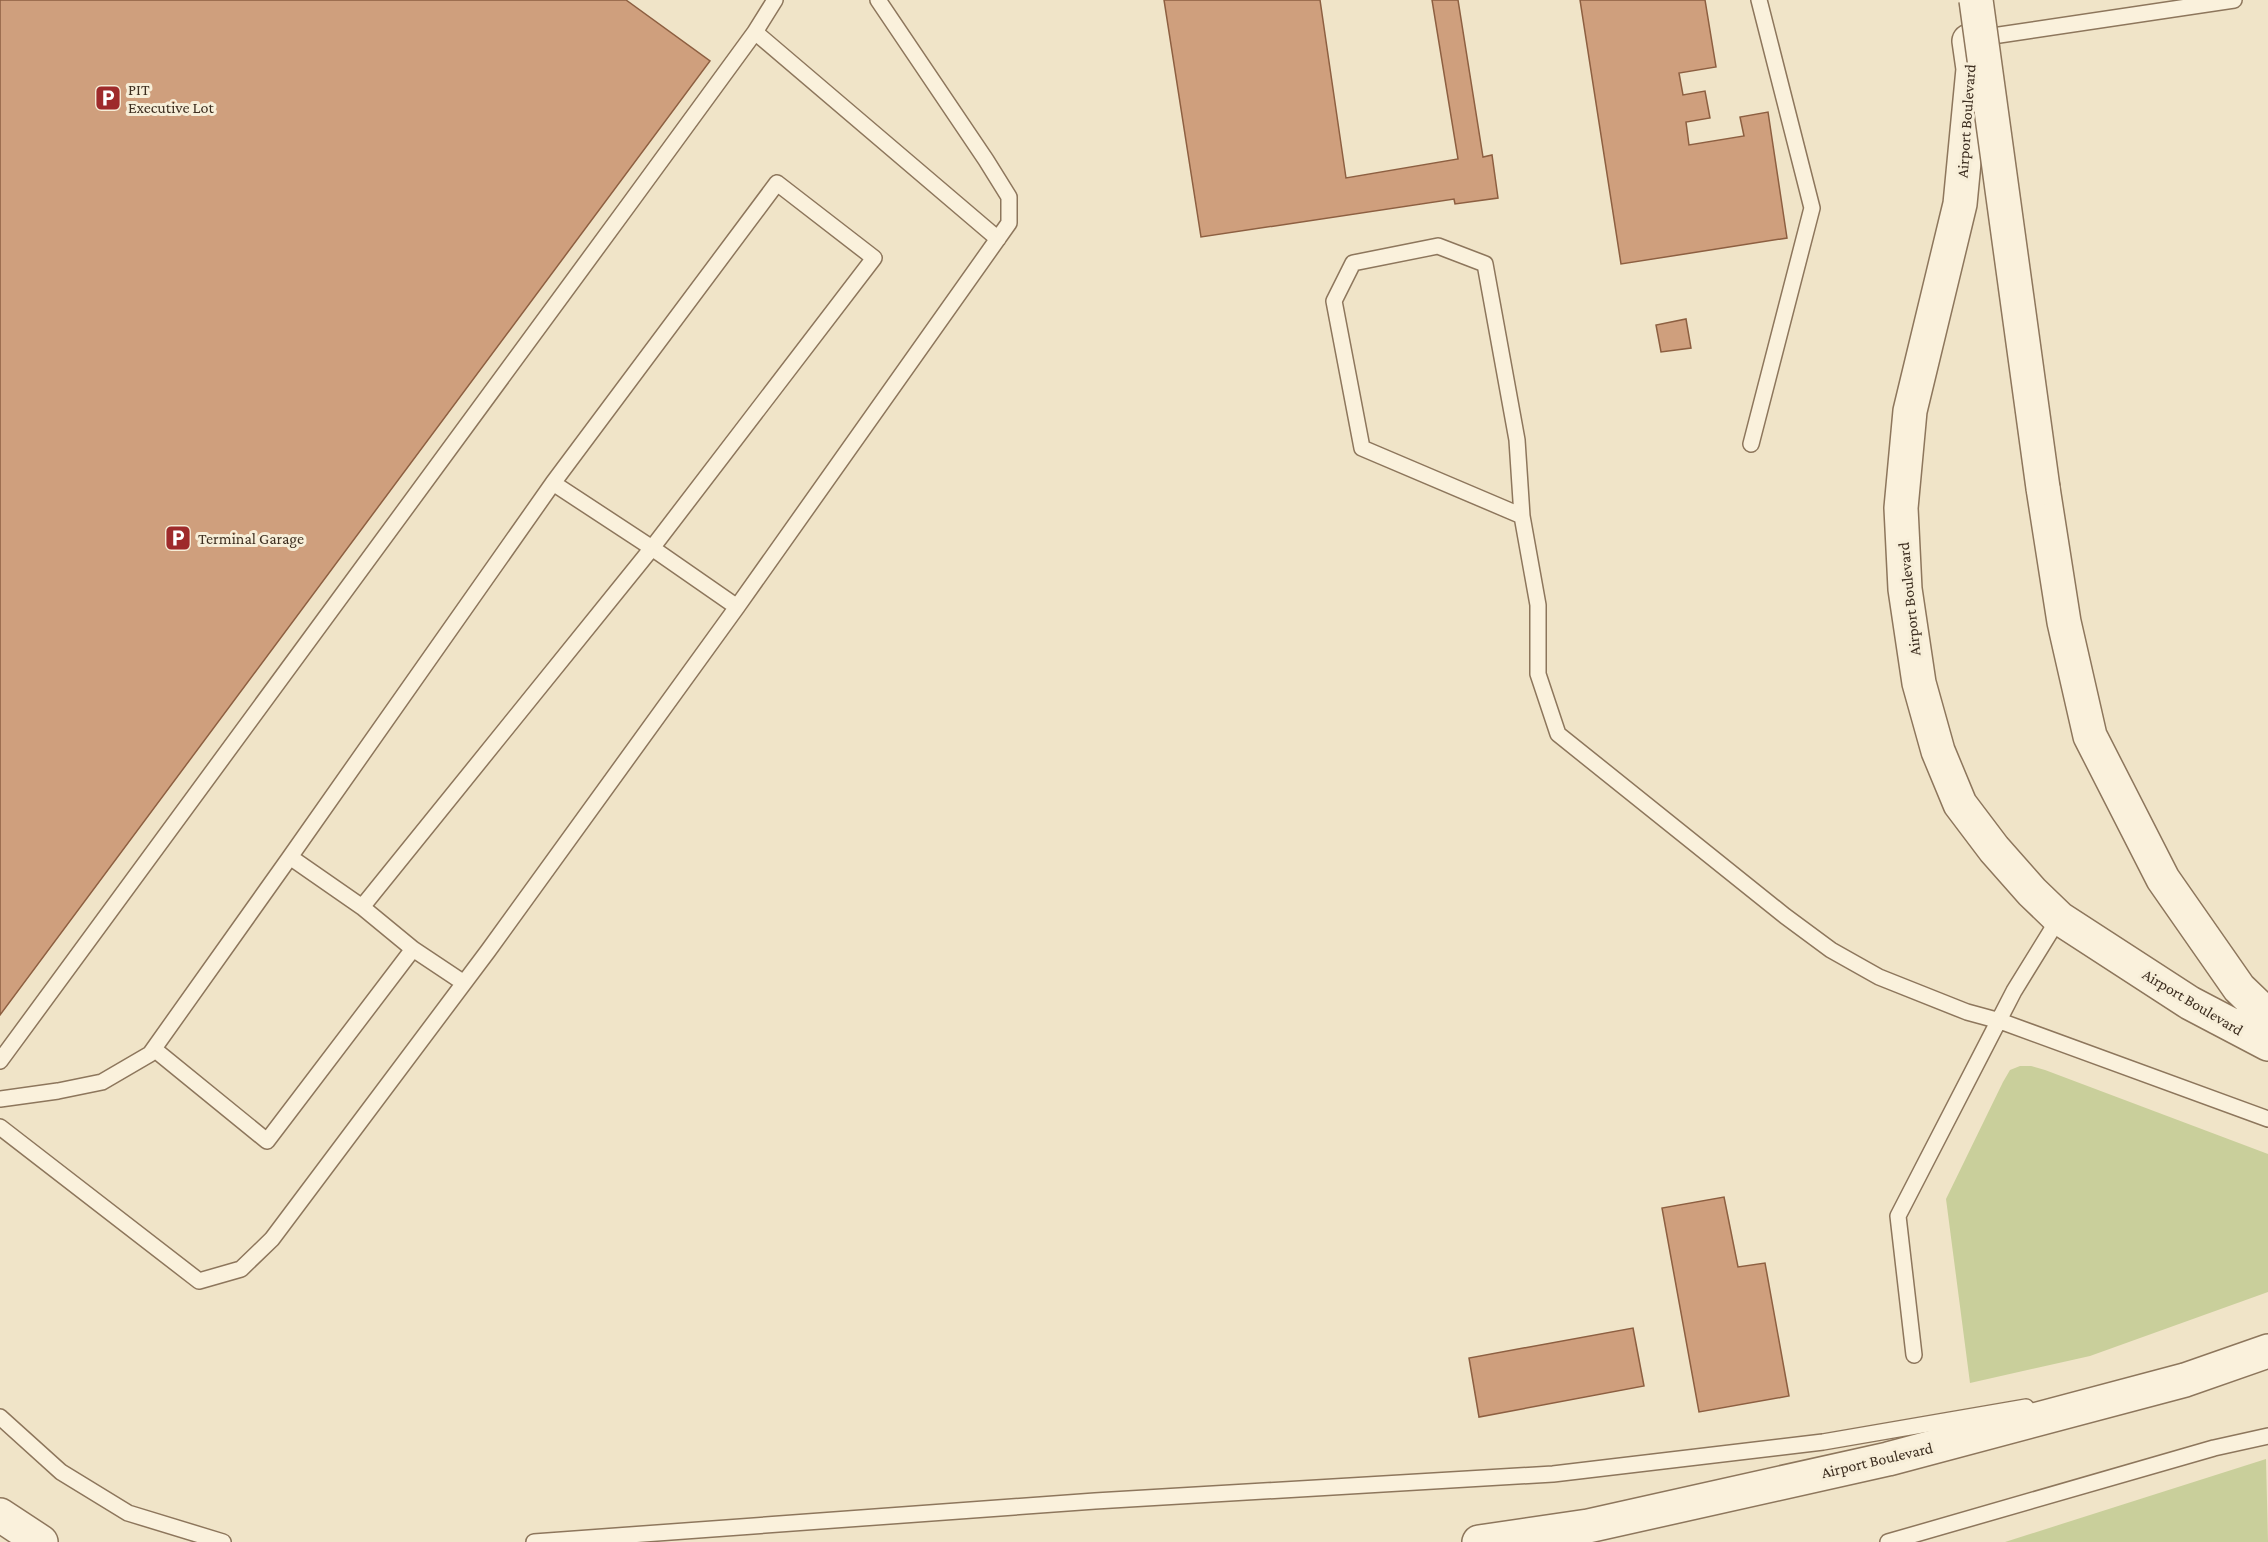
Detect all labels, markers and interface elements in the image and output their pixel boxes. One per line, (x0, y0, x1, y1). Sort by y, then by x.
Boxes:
street label: Airport Boulevard (1954, 63, 1979, 179)
place label: PIT Executive Lot (128, 81, 215, 116)
parking icon: PIT Executive Lot (93, 83, 123, 113)
parking icon: Terminal Garage (163, 523, 193, 553)
place label: Terminal Garage (198, 530, 304, 548)
street label: Airport Boulevard (1895, 541, 1924, 657)
street label: Airport Boulevard (2139, 965, 2247, 1040)
street label: Airport Boulevard (1820, 1439, 1935, 1482)

